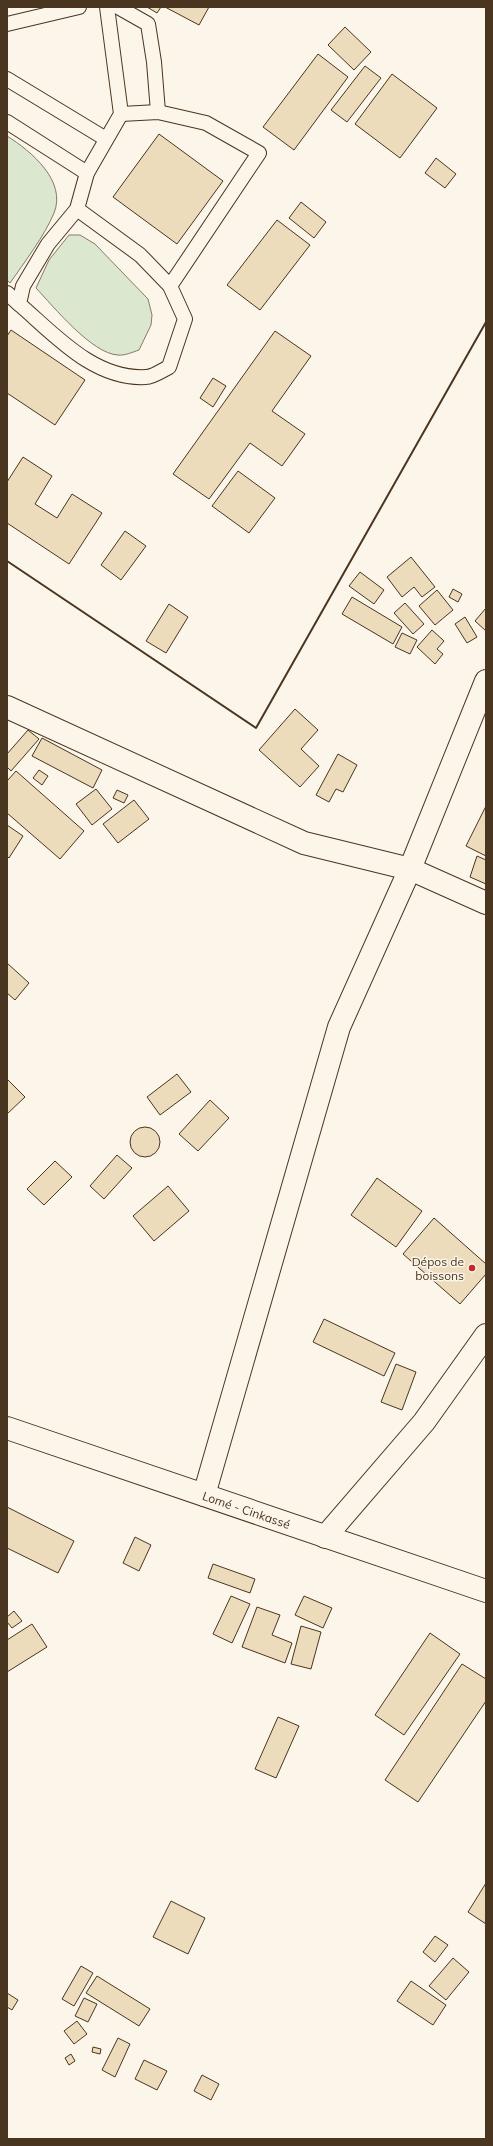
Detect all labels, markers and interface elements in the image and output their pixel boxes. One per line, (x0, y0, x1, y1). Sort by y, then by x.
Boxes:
place label: Dépos de boissons (412, 1254, 464, 1283)
marker: Dépos de boissons (467, 1263, 477, 1273)
street label: Lomé - Cinkassé (201, 1488, 292, 1531)

